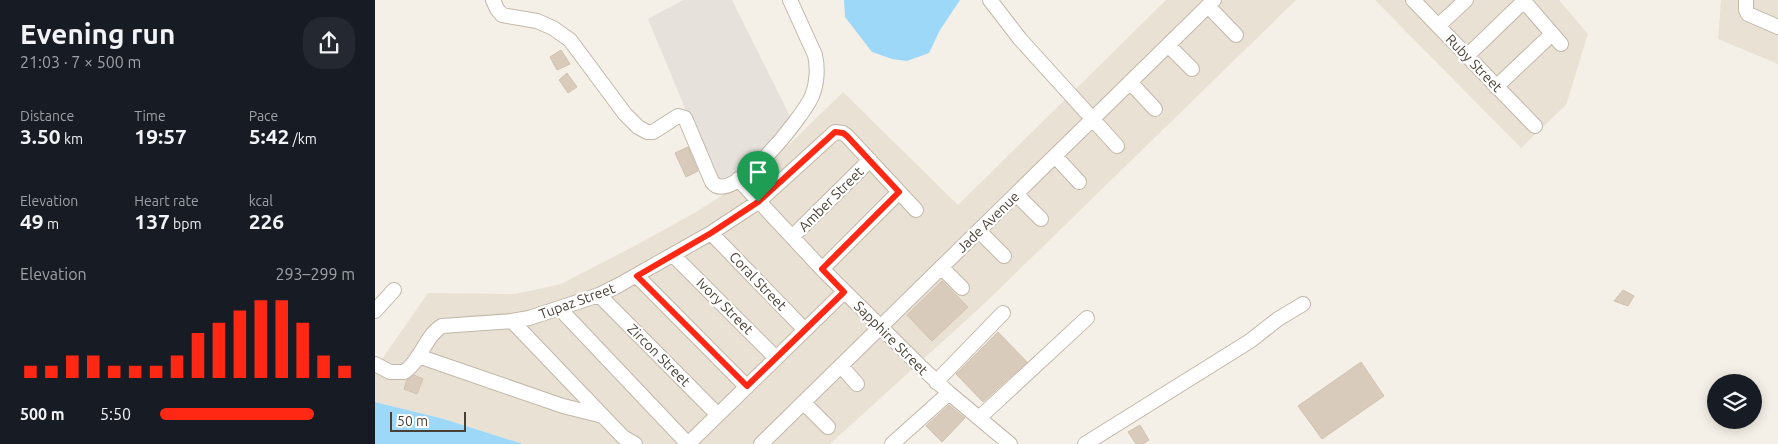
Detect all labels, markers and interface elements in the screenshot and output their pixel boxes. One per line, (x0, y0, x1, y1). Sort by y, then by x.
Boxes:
button: share (303, 17, 355, 69)
text: Evening run (20, 18, 175, 49)
street label: Ruby Street (1443, 31, 1506, 96)
text: 21:03 · 7 × 500 m (20, 53, 141, 71)
text: Distance (20, 108, 74, 124)
text: Time (134, 108, 166, 124)
text: Pace (249, 108, 278, 124)
text: 3.50 (20, 124, 61, 148)
text: 19:57 (134, 124, 187, 148)
text: 5:42 (249, 124, 289, 148)
text: km (61, 131, 83, 147)
text: /km (289, 131, 317, 147)
pin (737, 151, 779, 202)
icon: arrive (744, 158, 772, 186)
street label: Amber Street (795, 163, 867, 235)
street label: Jade Avenue (954, 188, 1022, 256)
text: Elevation (20, 193, 78, 209)
text: Heart rate (134, 193, 199, 209)
text: kcal (249, 193, 273, 209)
text: 49 (20, 209, 44, 233)
text: 137 (134, 209, 170, 233)
text: 226 (249, 209, 284, 233)
text: m (44, 216, 59, 232)
text: bpm (170, 216, 202, 232)
street label: Coral Street (726, 248, 790, 314)
text: Elevation (20, 265, 87, 283)
text: 293–299 m (275, 265, 355, 283)
street label: Ivory Street (693, 274, 757, 338)
street label: Tupaz Street (537, 280, 618, 322)
street label: Sapphire Street (851, 298, 932, 379)
street label: Zircon Street (624, 320, 694, 390)
map controls (1707, 374, 1762, 429)
button: layers (1707, 374, 1762, 429)
text: 500 m (20, 405, 65, 423)
text: 5:50 (100, 405, 131, 423)
scale bar (390, 409, 466, 432)
text: 50 m (397, 413, 428, 429)

